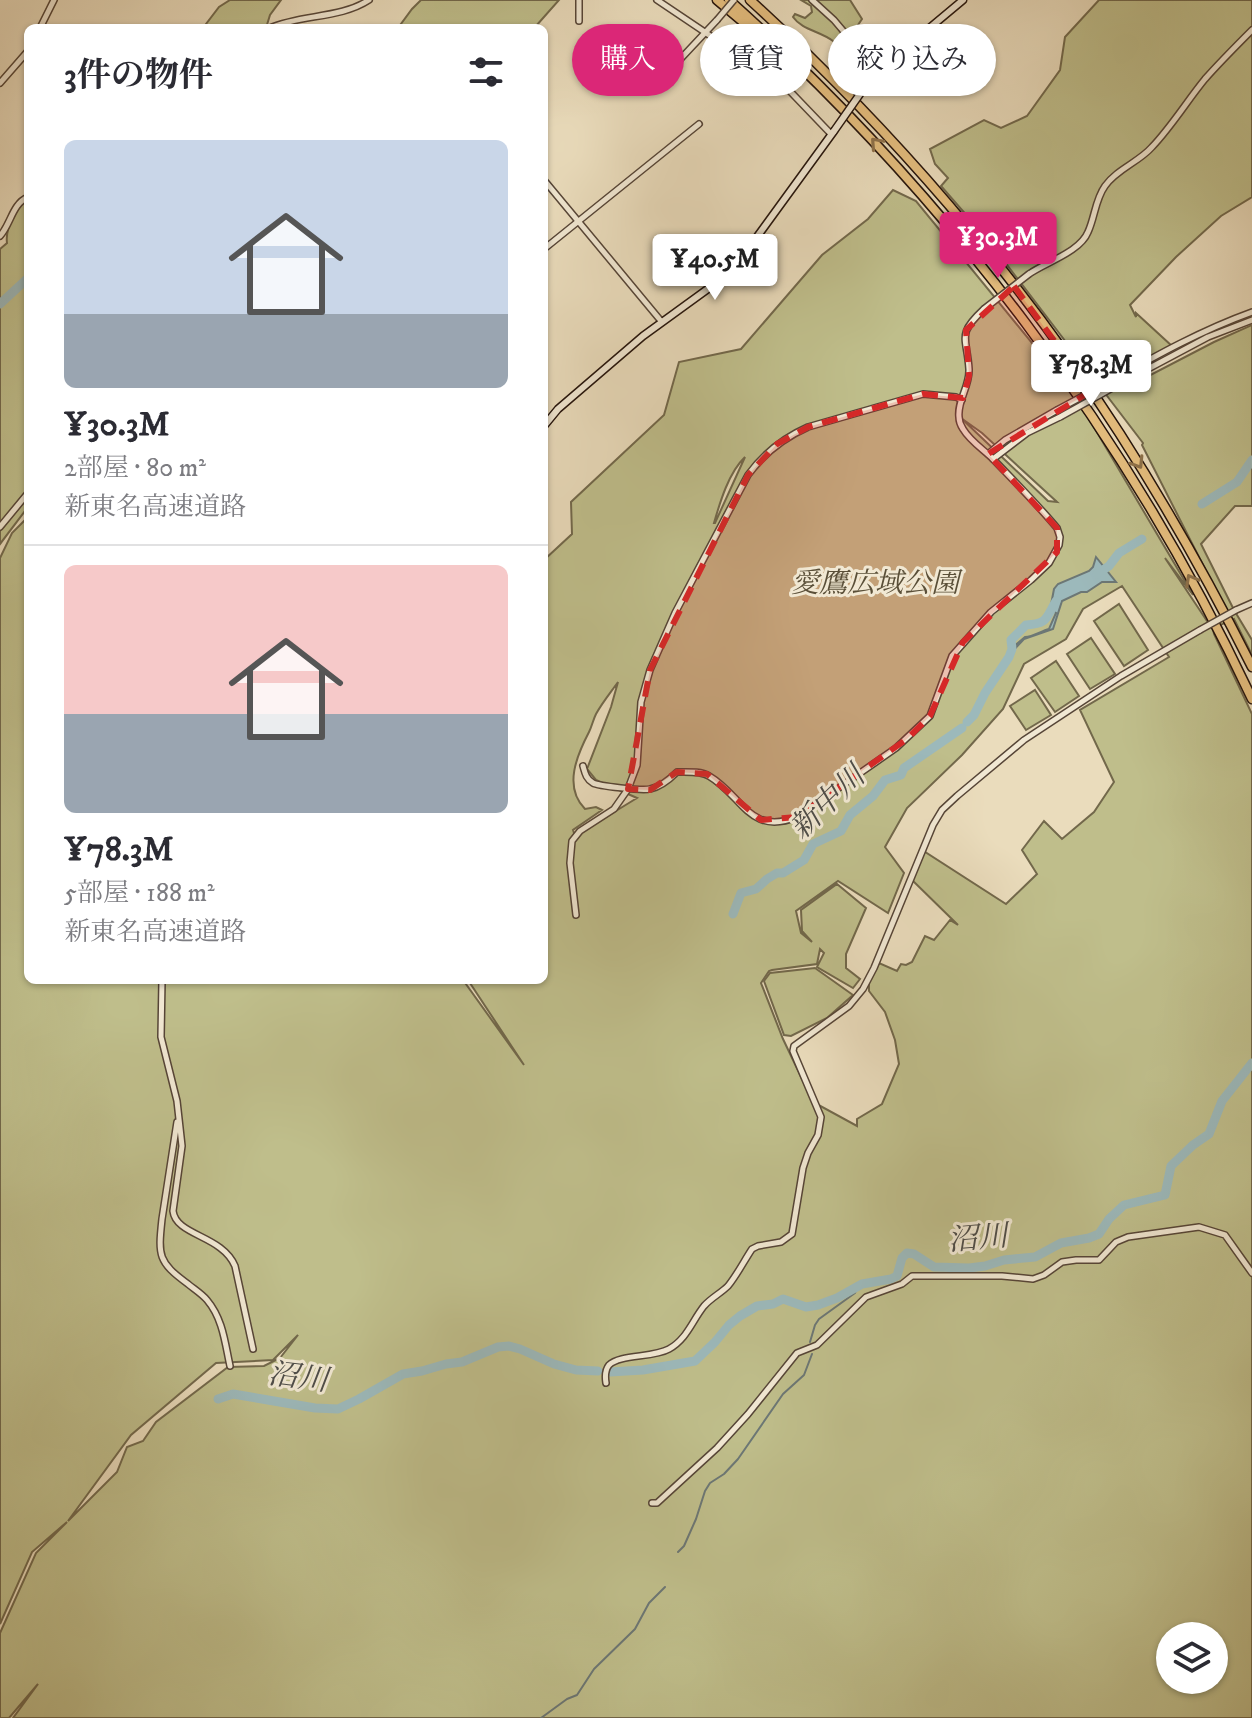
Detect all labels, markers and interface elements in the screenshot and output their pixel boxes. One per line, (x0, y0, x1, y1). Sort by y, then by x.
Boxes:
chip: 購入 (572, 24, 684, 96)
chip: 賃貸 (700, 24, 812, 96)
chip: 絞り込み (828, 24, 996, 96)
icon: filters (464, 50, 508, 94)
text: 3件の物件 (64, 55, 213, 97)
one-way arrow (871, 137, 885, 152)
icon: home (214, 192, 358, 336)
pin: ¥30.3M (933, 212, 1063, 280)
text: ¥30.3M (958, 221, 1038, 254)
pin: ¥40.5M (650, 234, 780, 302)
text: ¥40.5M (671, 243, 759, 276)
pin: ¥78.3M (1026, 340, 1156, 408)
text: ¥78.3M (1049, 349, 1133, 382)
text: ¥30.3M (64, 404, 170, 446)
text: 2部屋 · 80 m² (64, 452, 206, 485)
one-way arrow (1129, 455, 1144, 469)
text: 新東名高速道路 (64, 491, 246, 524)
park label: 愛鷹広域公園 (791, 566, 963, 601)
one-way arrow (1185, 574, 1201, 589)
icon: home (214, 617, 358, 761)
water label: 新中川 (783, 756, 875, 848)
text: ¥78.3M (64, 829, 174, 871)
text: 5部屋 · 188 m² (64, 877, 215, 910)
text: 新東名高速道路 (64, 916, 246, 949)
water label: 沼川 (947, 1218, 1012, 1260)
water label: 沼川 (266, 1356, 333, 1400)
map controls (1156, 1622, 1228, 1694)
button: layers (1156, 1622, 1228, 1694)

